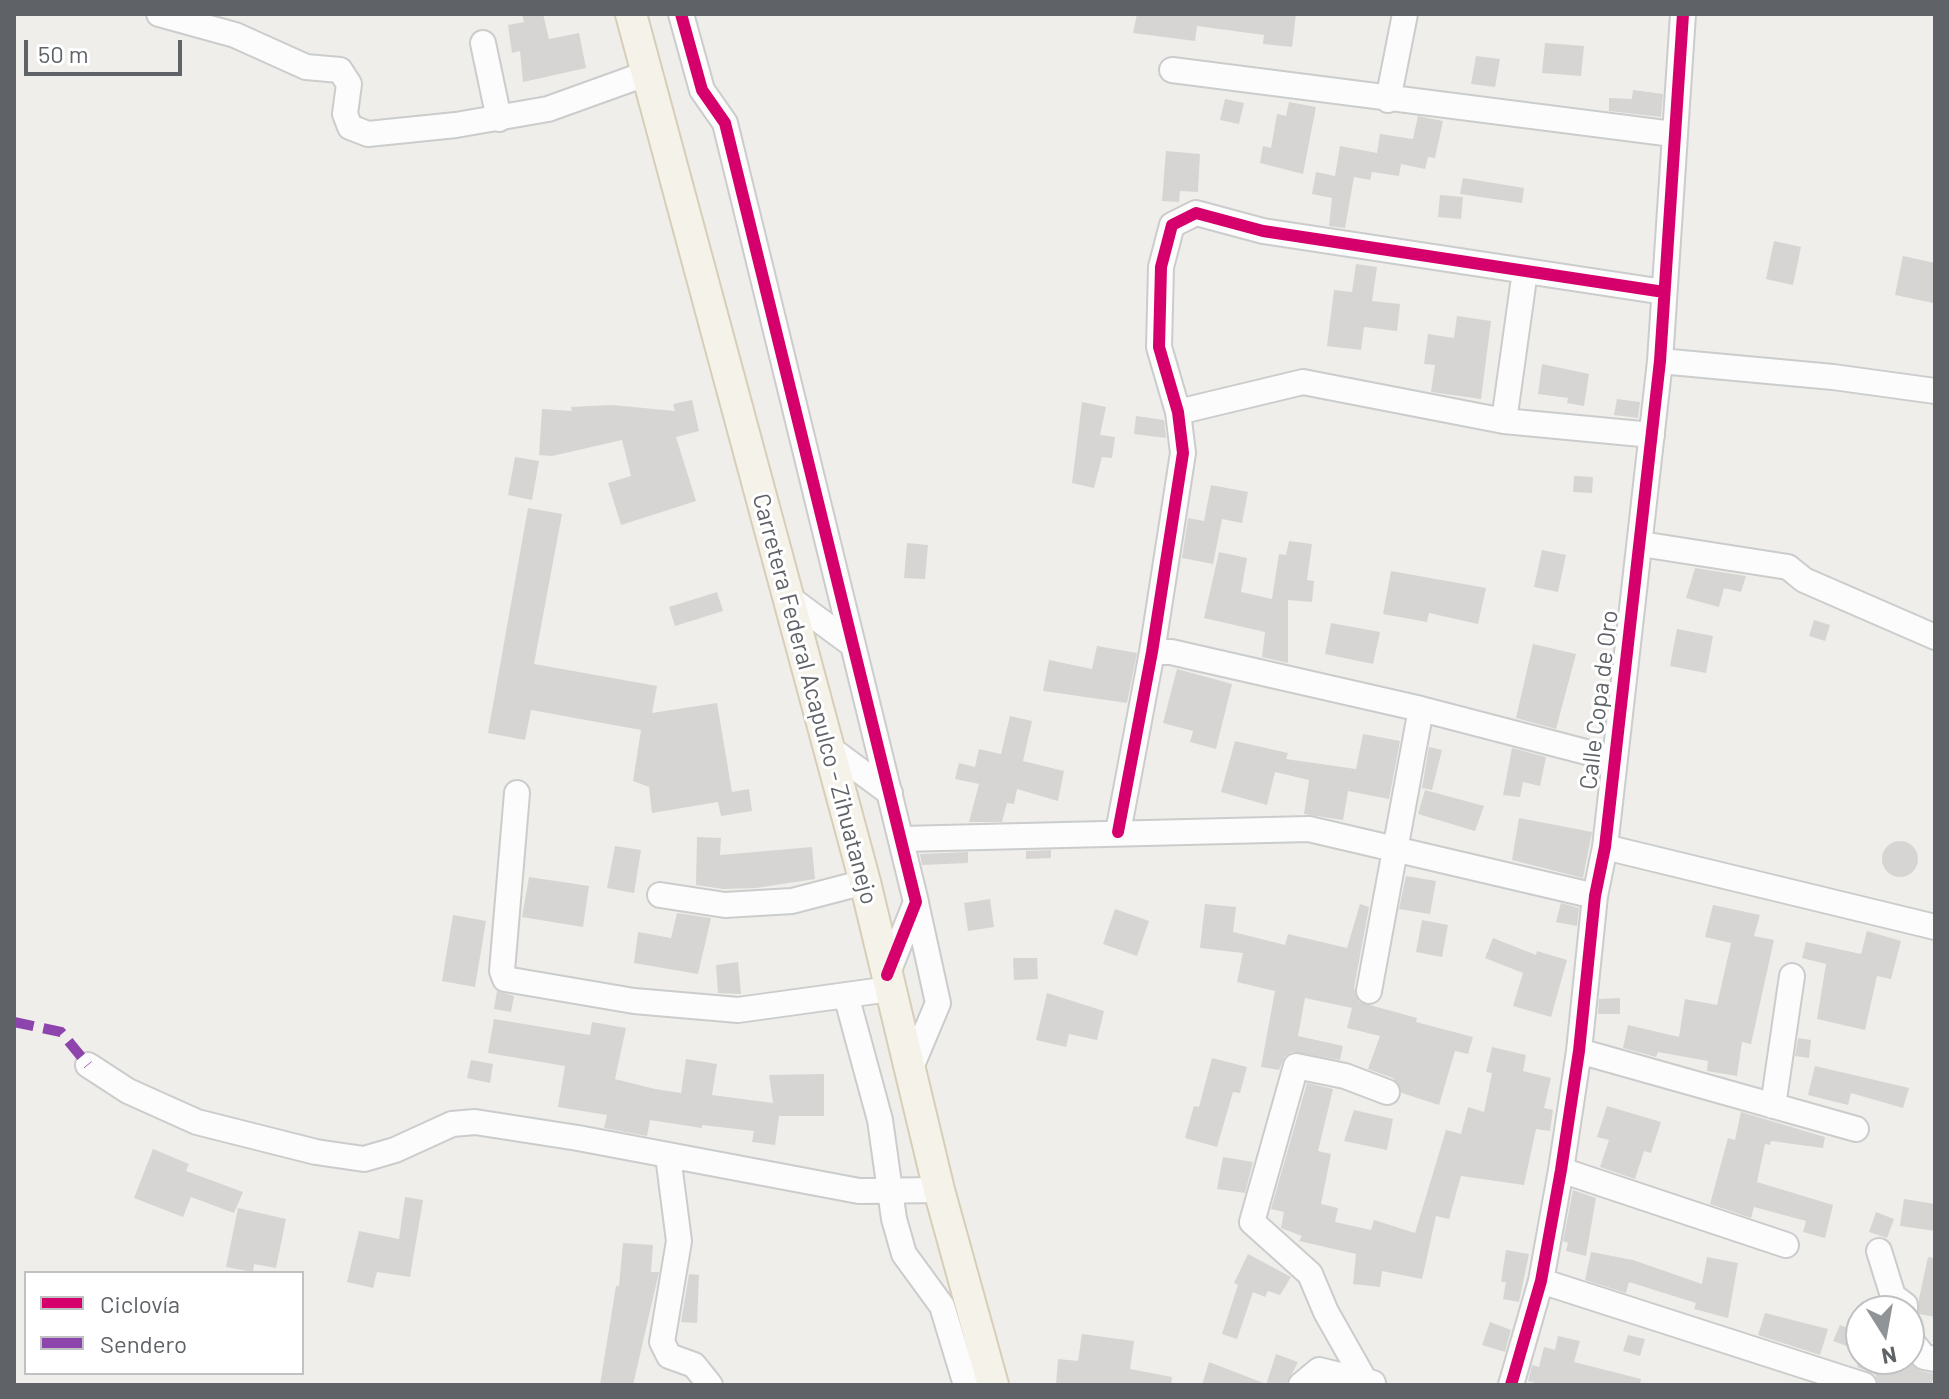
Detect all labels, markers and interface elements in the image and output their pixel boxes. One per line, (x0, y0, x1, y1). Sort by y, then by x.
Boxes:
scale bar (28, 24, 186, 74)
text: 50 m (38, 39, 89, 68)
street label: Carretera Federal Acapulco - Zihuatanejo (746, 490, 884, 908)
street label: Calle Copa de Oro (1574, 609, 1624, 791)
legend (24, 1271, 304, 1375)
text: Ciclovía (100, 1289, 180, 1318)
north arrow (1845, 1295, 1925, 1375)
text: Sendero (100, 1329, 187, 1358)
text: N (1880, 1342, 1899, 1371)

